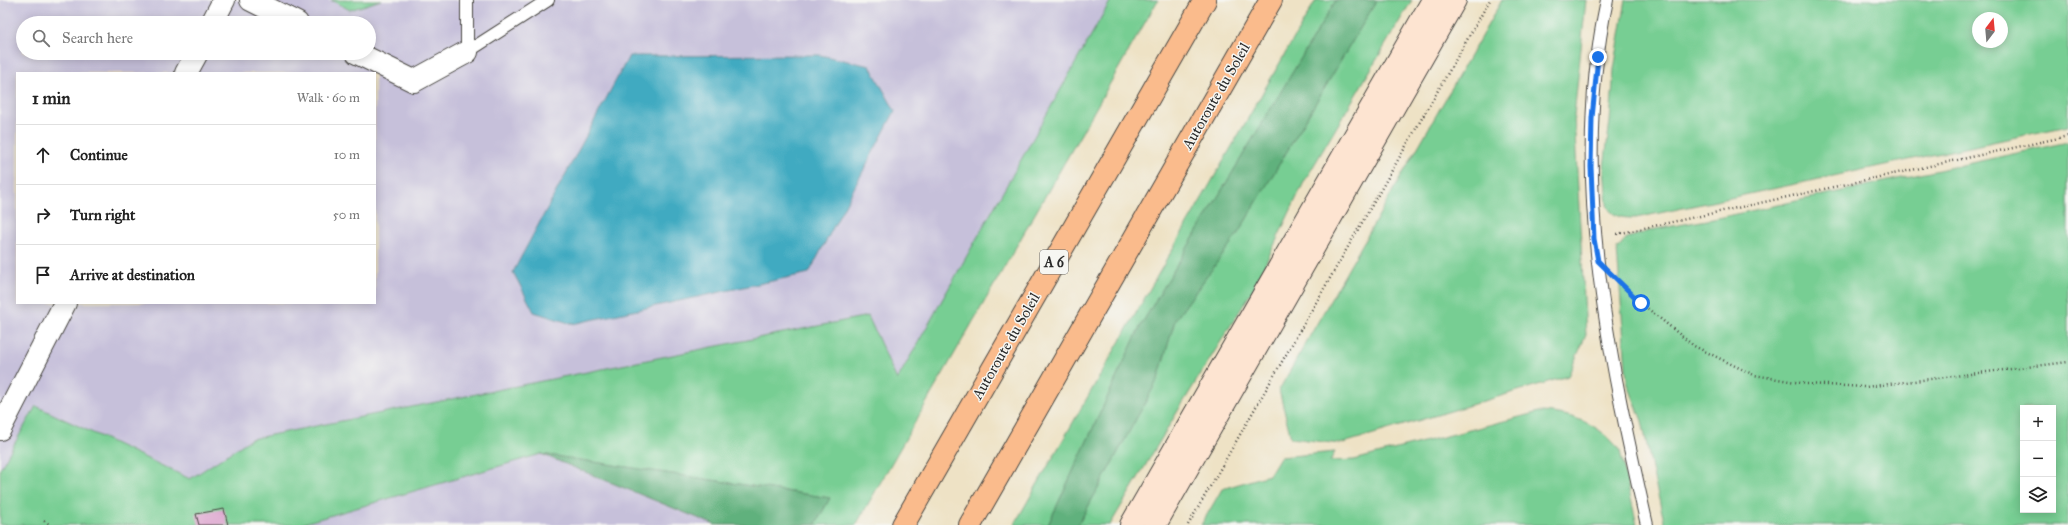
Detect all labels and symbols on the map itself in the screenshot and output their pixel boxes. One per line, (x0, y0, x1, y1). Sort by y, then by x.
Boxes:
north arrow (1972, 12, 2008, 48)
street label: Autoroute du Soleil (1178, 39, 1254, 153)
route end (1589, 48, 1607, 66)
road number: A 6 (1040, 250, 1068, 274)
street label: Autoroute du Soleil (968, 289, 1044, 403)
route start (1632, 294, 1650, 312)

